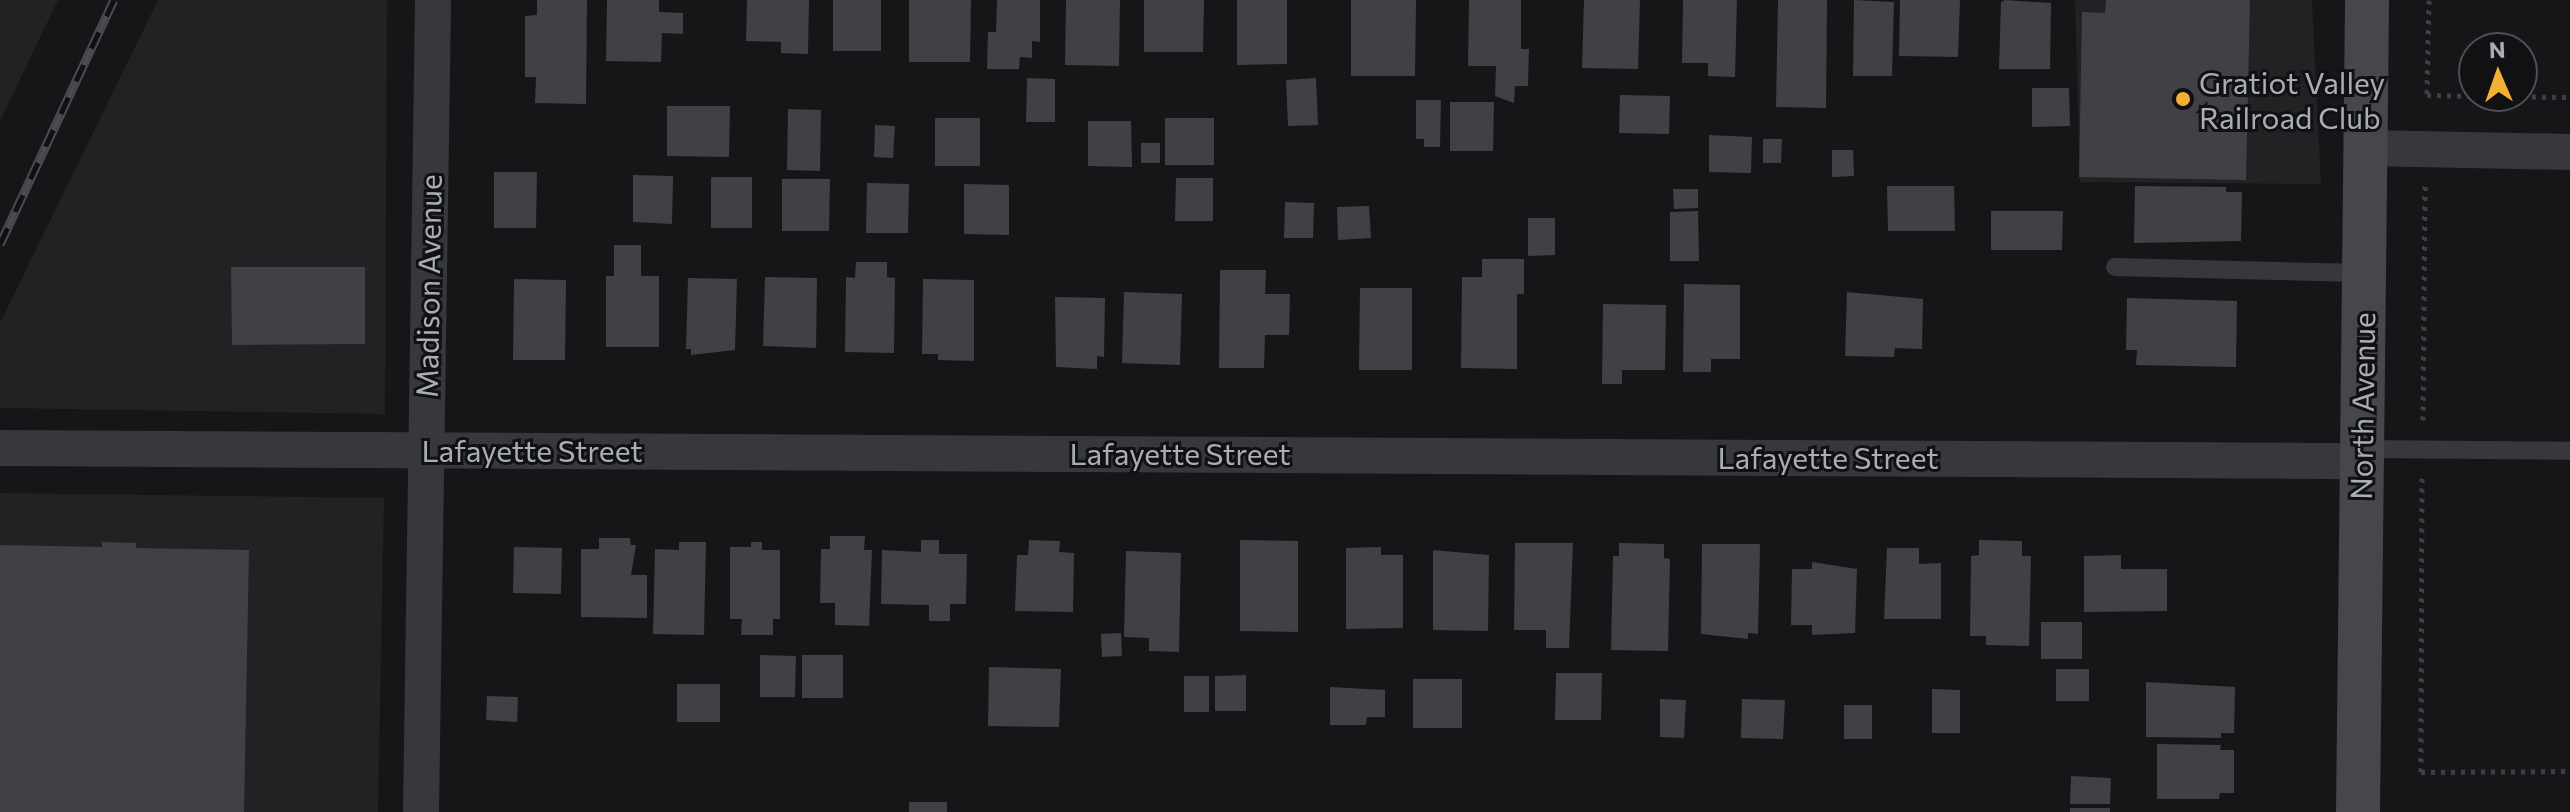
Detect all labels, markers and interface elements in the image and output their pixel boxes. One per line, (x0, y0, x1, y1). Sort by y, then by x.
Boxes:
north arrow (2458, 32, 2538, 112)
text: N (2488, 36, 2506, 63)
place label: Gratiot Valley Railroad Club (2199, 64, 2385, 134)
marker: Gratiot Valley Railroad Club (2174, 90, 2192, 108)
street label: Madison Avenue (408, 174, 448, 398)
street label: North Avenue (2342, 312, 2382, 500)
street label: Lafayette Street (421, 432, 643, 468)
street label: Lafayette Street (1069, 435, 1291, 471)
street label: Lafayette Street (1717, 439, 1939, 475)

